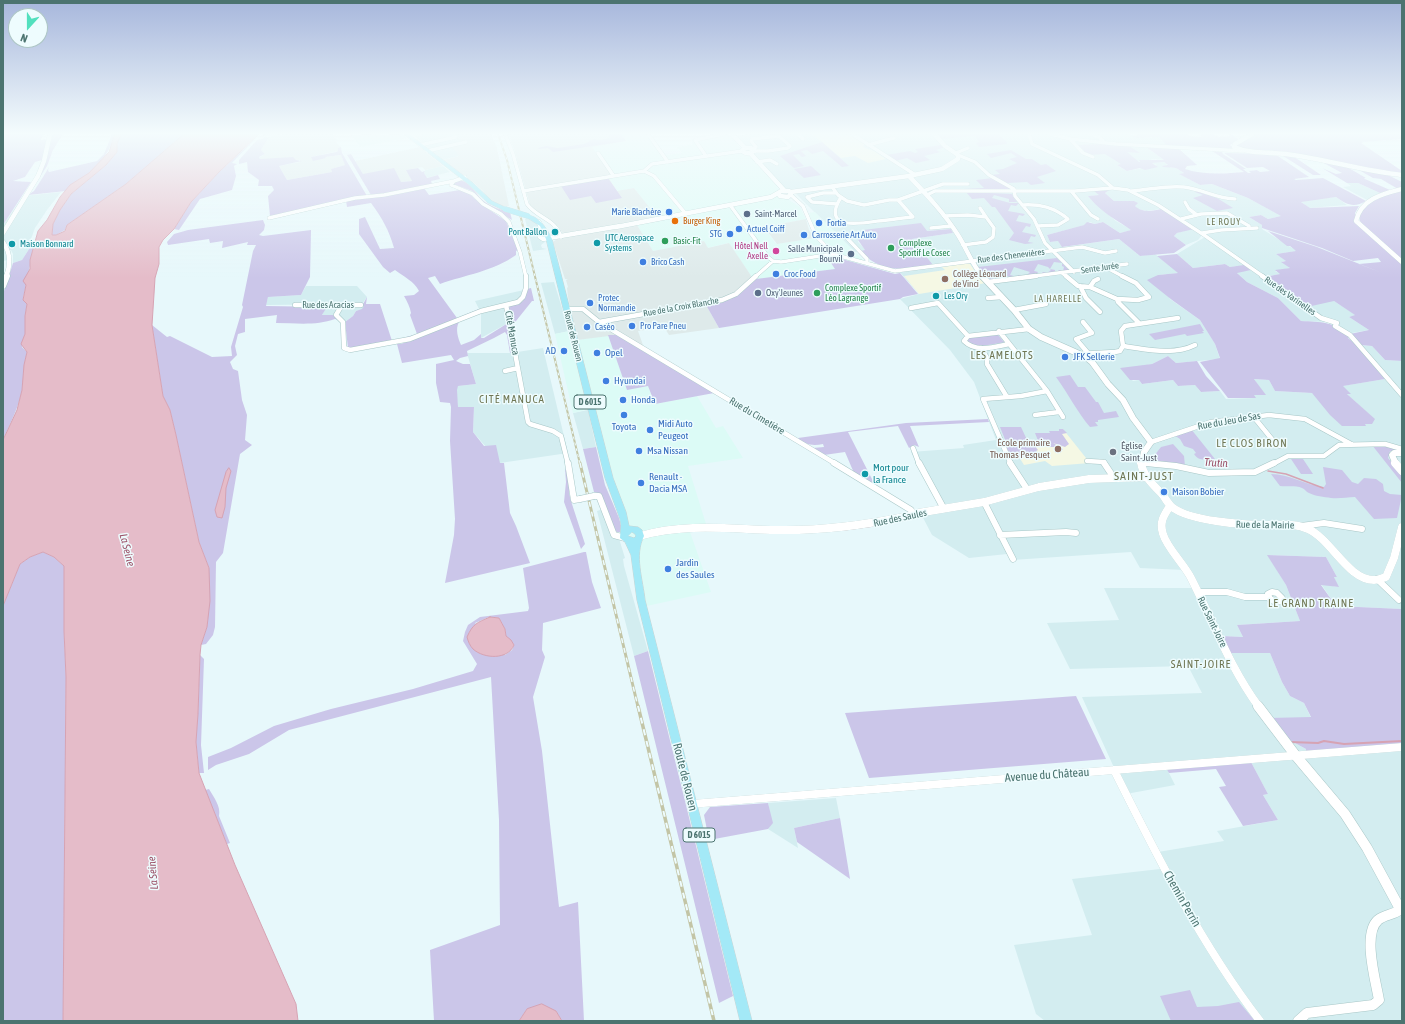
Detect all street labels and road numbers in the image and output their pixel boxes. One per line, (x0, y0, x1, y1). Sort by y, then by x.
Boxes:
street label: Rue des Chenevières (977, 247, 1045, 265)
street label: Sente Jurée (1080, 260, 1120, 276)
street label: Rue des Varinelles (1262, 274, 1318, 318)
street label: Rue de la Croix Blanche (642, 295, 720, 319)
street label: Rue des Acacias (302, 300, 354, 310)
street label: Route de Rouen (561, 309, 585, 363)
street label: Cité Manuca (502, 310, 522, 356)
road number: D 6015 (574, 395, 606, 409)
street label: Rue du Cimetière (727, 395, 787, 437)
street label: Rue du Jeu de Sas (1197, 410, 1261, 432)
street label: Rue des Saules (872, 506, 928, 530)
street label: Rue de la Mairie (1236, 518, 1294, 532)
street label: Rue Saint-Joire (1195, 595, 1229, 649)
street label: Route de Rouen (670, 742, 700, 812)
street label: Avenue du Château (1004, 765, 1090, 785)
road number: D 6015 (683, 828, 715, 842)
street label: Chemin Perrin (1160, 868, 1204, 930)

